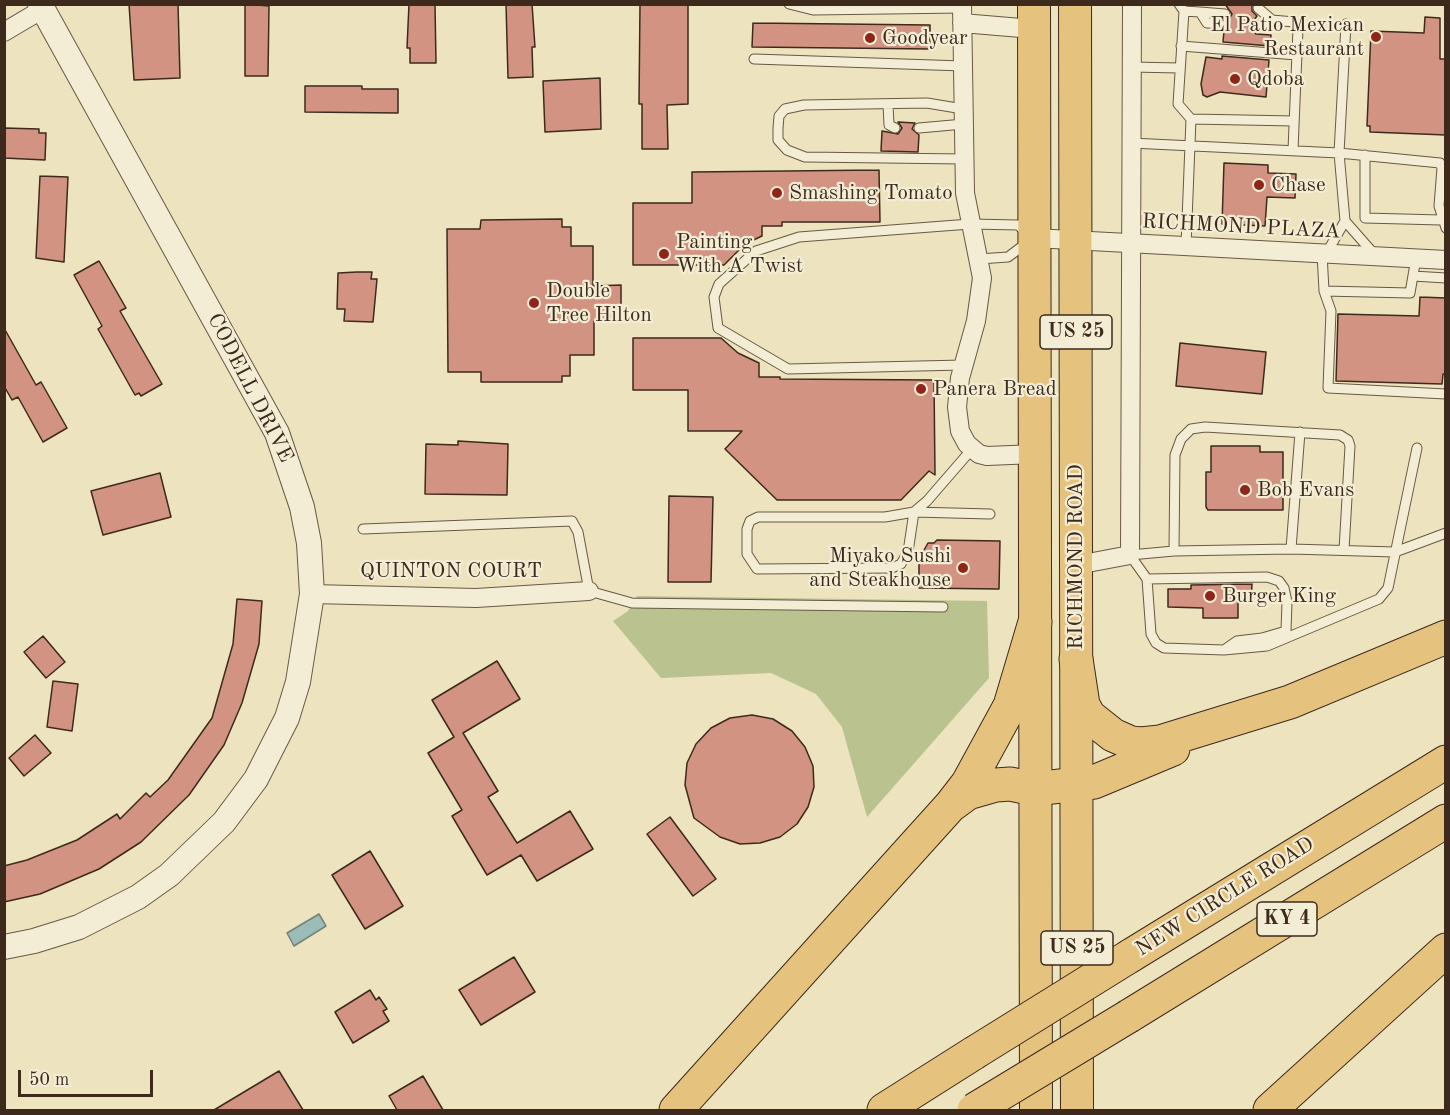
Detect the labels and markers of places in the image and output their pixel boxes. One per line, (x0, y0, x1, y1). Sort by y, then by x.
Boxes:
place label: El Patio Mexican Restaurant (1210, 12, 1364, 62)
place label: Goodyear (882, 25, 968, 51)
marker: El Patio Mexican Restaurant (1369, 30, 1383, 44)
marker: Goodyear (863, 31, 877, 45)
place label: Qdoba (1247, 66, 1304, 92)
marker: Qdoba (1228, 72, 1242, 86)
place label: Chase (1271, 172, 1326, 198)
marker: Chase (1252, 178, 1266, 192)
place label: Smashing Tomato (789, 180, 953, 206)
marker: Smashing Tomato (770, 186, 784, 200)
place label: Painting With A Twist (676, 229, 803, 279)
marker: Painting With A Twist (657, 247, 671, 261)
place label: Double Tree Hilton (546, 278, 652, 328)
marker: Double Tree Hilton (527, 296, 541, 310)
place label: Panera Bread (933, 376, 1057, 402)
marker: Panera Bread (914, 382, 928, 396)
place label: Bob Evans (1257, 477, 1354, 503)
marker: Bob Evans (1238, 483, 1252, 497)
place label: Miyako Sushi and Steakhouse (809, 543, 951, 593)
marker: Miyako Sushi and Steakhouse (956, 561, 970, 575)
place label: Burger King (1222, 583, 1336, 609)
marker: Burger King (1203, 589, 1217, 603)

